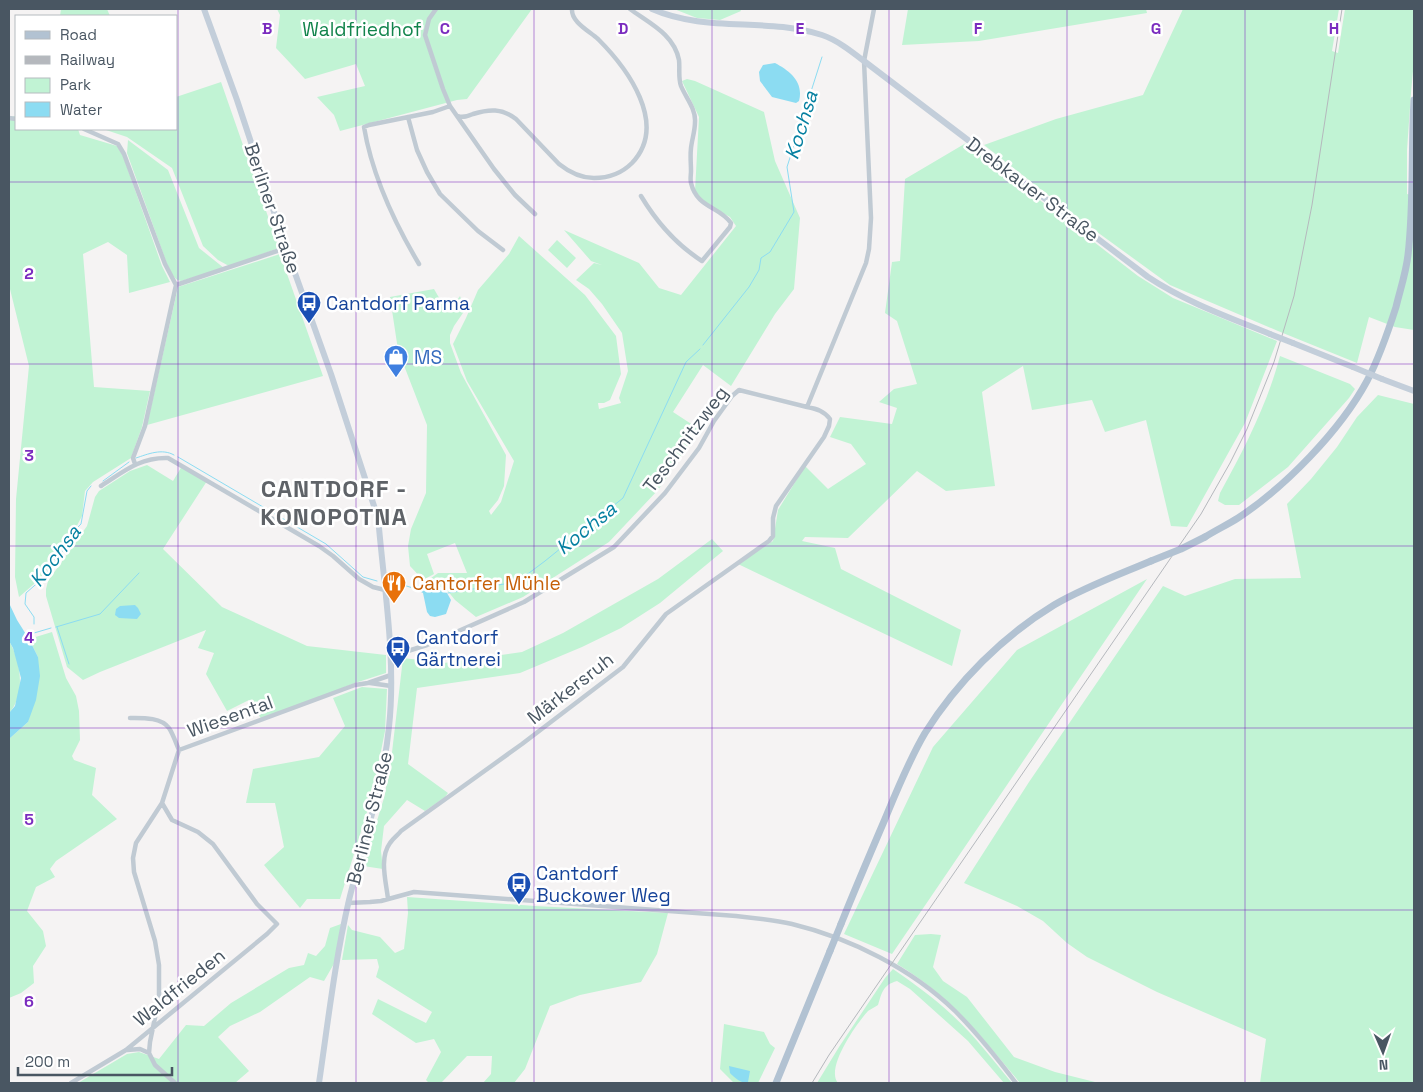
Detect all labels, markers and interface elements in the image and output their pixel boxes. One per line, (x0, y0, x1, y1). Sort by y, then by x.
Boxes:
legend (15, 15, 178, 130)
park label: Waldfriedhof (302, 17, 422, 42)
text: B (262, 18, 272, 39)
text: C (440, 18, 450, 39)
text: D (618, 18, 628, 39)
text: E (796, 18, 805, 39)
text: F (974, 18, 983, 39)
text: G (1151, 18, 1161, 39)
text: H (1329, 18, 1339, 39)
text: Road (60, 25, 97, 44)
text: Railway (60, 50, 115, 69)
text: Park (60, 75, 91, 94)
water label: Kochsa (778, 87, 824, 162)
text: Water (60, 100, 103, 119)
street label: Drebkauer Straße (961, 131, 1104, 247)
street label: Berliner Straße (238, 140, 307, 277)
text: 2 (24, 263, 34, 284)
bus stop icon: Cantdorf Parma (296, 290, 322, 324)
place label: Cantdorf Parma (326, 291, 470, 316)
shop icon: MS (383, 344, 409, 378)
place label: MS (414, 345, 442, 370)
street label: Teschnitzweg (637, 381, 734, 498)
text: 3 (24, 445, 34, 466)
district label: CANTDORF - KONOPOTNA (260, 473, 408, 532)
water label: Kochsa (550, 495, 622, 560)
water label: Kochsa (23, 520, 87, 592)
restaurant icon: Cantorfer Mühle (381, 570, 407, 604)
place label: Cantorfer Mühle (412, 571, 561, 596)
place label: Cantdorf Gärtnerei (416, 625, 501, 672)
text: 4 (24, 627, 34, 648)
bus stop icon: Cantdorf Gärtnerei (385, 635, 411, 669)
street label: Märkersruh (522, 647, 619, 730)
street label: Wiesental (184, 689, 276, 744)
street label: Berliner Straße (341, 749, 398, 887)
text: 5 (24, 809, 34, 830)
place label: Cantdorf Buckower Weg (536, 861, 671, 908)
bus stop icon: Cantdorf Buckower Weg (506, 871, 532, 905)
street label: Waldfrieden (128, 943, 230, 1032)
text: 6 (24, 991, 34, 1012)
north arrow (1358, 1027, 1408, 1077)
scale bar (18, 1044, 171, 1076)
text: 200 m (25, 1052, 70, 1071)
text: N (1378, 1056, 1388, 1074)

